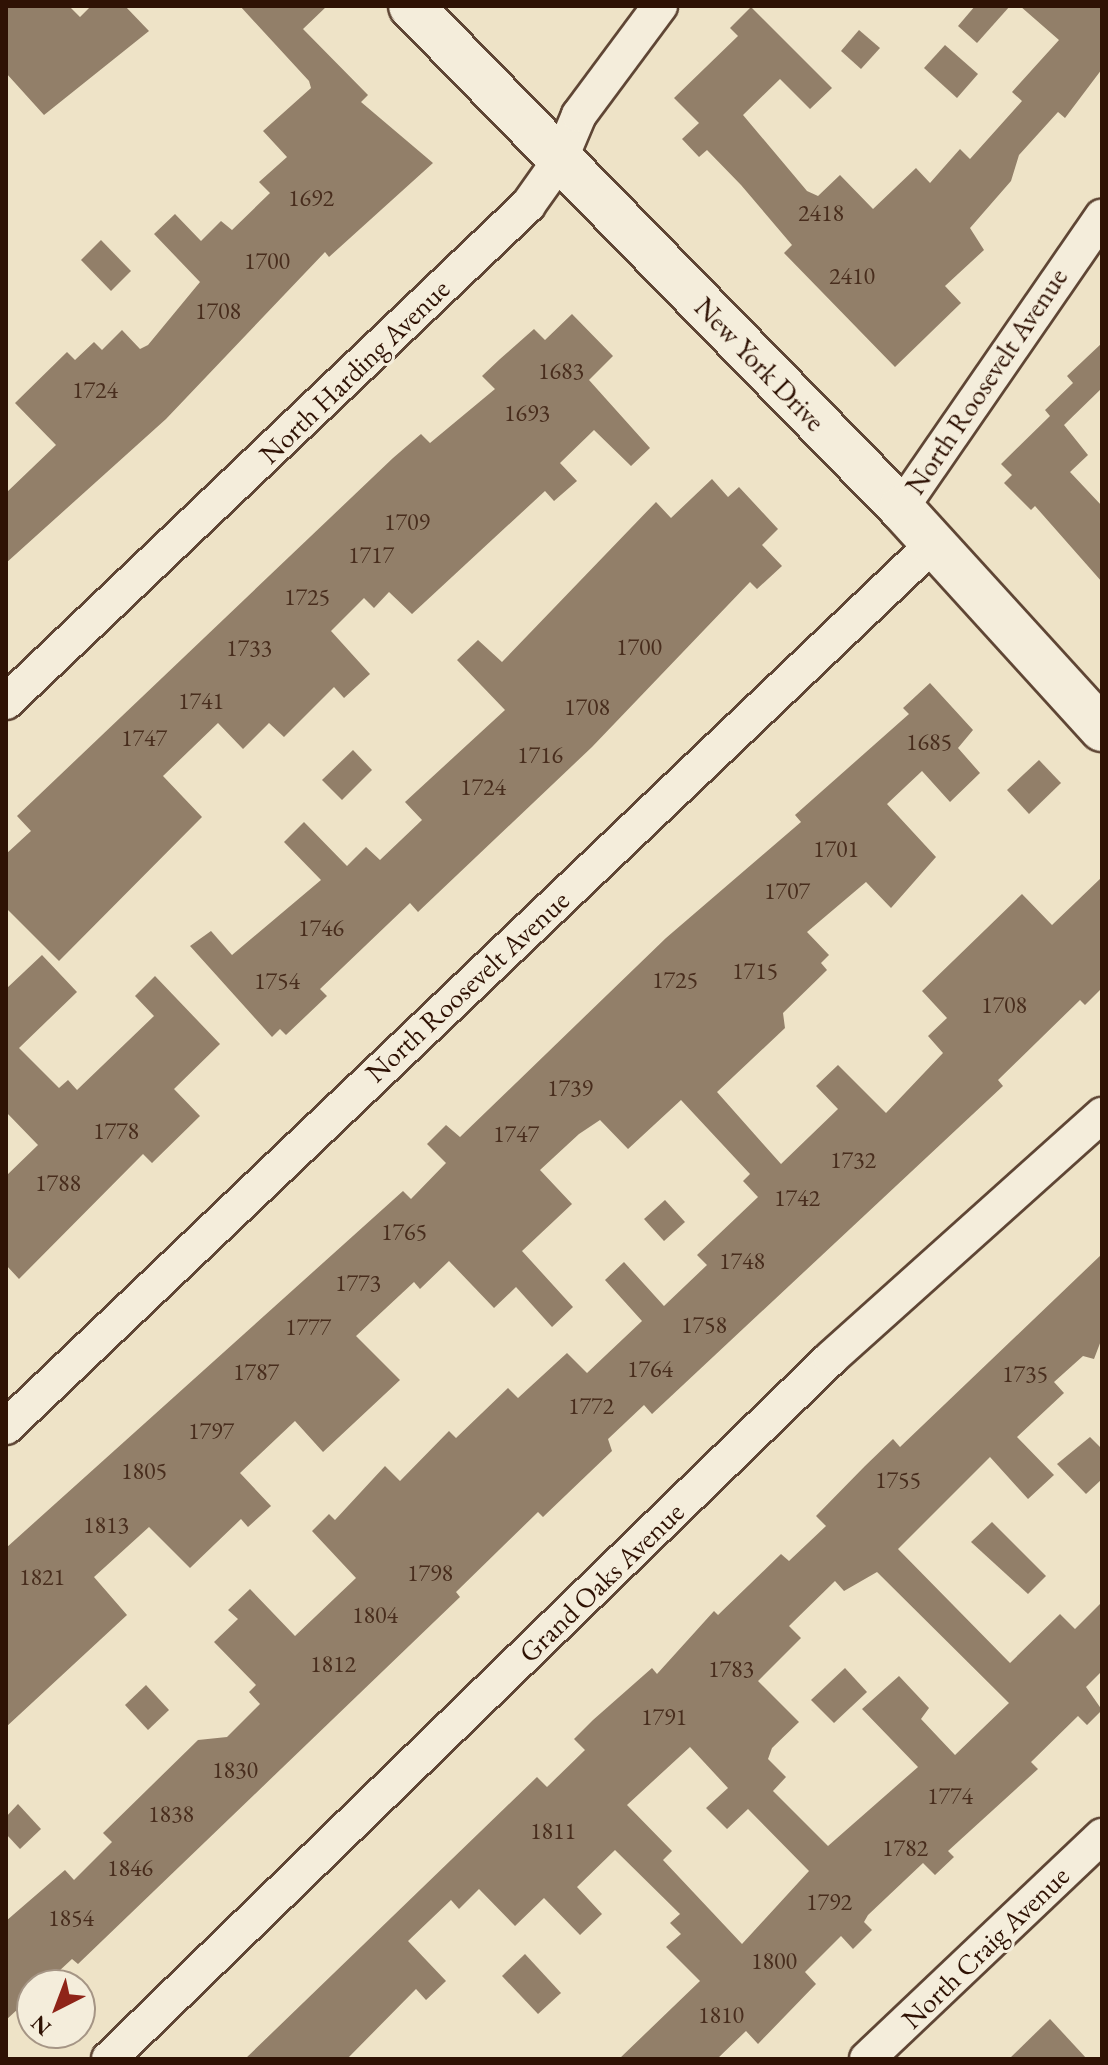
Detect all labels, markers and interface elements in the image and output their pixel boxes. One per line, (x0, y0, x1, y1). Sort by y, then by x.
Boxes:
house number: 1692 (288, 184, 334, 212)
house number: 2418 (798, 199, 844, 227)
house number: 1700 (244, 247, 290, 275)
street label: North Roosevelt Avenue (898, 261, 1074, 501)
house number: 2410 (829, 262, 875, 290)
street label: North Harding Avenue (252, 272, 456, 470)
street label: New York Drive (688, 290, 832, 438)
house number: 1708 (195, 297, 241, 325)
house number: 1683 (538, 357, 584, 385)
house number: 1724 (72, 376, 118, 404)
house number: 1693 (504, 399, 550, 427)
house number: 1709 (384, 508, 430, 536)
house number: 1717 (348, 541, 394, 569)
house number: 1725 (284, 583, 330, 611)
house number: 1700 (616, 633, 662, 661)
house number: 1733 (226, 634, 272, 662)
house number: 1741 (178, 687, 224, 715)
house number: 1708 (564, 693, 610, 721)
house number: 1747 (121, 724, 167, 752)
house number: 1685 (906, 728, 952, 756)
house number: 1716 (517, 741, 563, 769)
house number: 1724 (460, 773, 506, 801)
house number: 1701 (813, 835, 859, 863)
house number: 1707 (764, 877, 810, 905)
street label: North Roosevelt Avenue (358, 883, 576, 1089)
house number: 1746 (298, 914, 344, 942)
house number: 1715 (732, 957, 778, 985)
house number: 1725 (652, 966, 698, 994)
house number: 1754 (254, 967, 300, 995)
house number: 1708 (981, 991, 1027, 1019)
house number: 1739 (547, 1074, 593, 1102)
house number: 1778 (93, 1117, 139, 1145)
house number: 1747 (493, 1120, 539, 1148)
house number: 1732 (830, 1146, 876, 1174)
house number: 1788 (35, 1169, 81, 1197)
house number: 1742 (774, 1184, 820, 1212)
house number: 1765 (381, 1218, 427, 1246)
house number: 1748 (719, 1247, 765, 1275)
house number: 1773 (335, 1269, 381, 1297)
house number: 1758 (681, 1311, 727, 1339)
house number: 1777 (285, 1313, 331, 1341)
house number: 1764 (627, 1355, 673, 1383)
house number: 1787 (233, 1358, 279, 1386)
house number: 1735 (1002, 1360, 1048, 1388)
house number: 1772 (568, 1392, 614, 1420)
house number: 1797 (188, 1417, 234, 1445)
house number: 1805 (121, 1457, 167, 1485)
house number: 1755 (875, 1466, 921, 1494)
street label: Grand Oaks Avenue (512, 1495, 690, 1669)
house number: 1813 (83, 1511, 129, 1539)
house number: 1798 (407, 1559, 453, 1587)
house number: 1821 (19, 1563, 65, 1591)
house number: 1804 (352, 1601, 398, 1629)
house number: 1812 (310, 1650, 356, 1678)
house number: 1783 (708, 1655, 754, 1683)
house number: 1791 (641, 1703, 687, 1731)
house number: 1830 (212, 1756, 258, 1784)
house number: 1774 (927, 1782, 973, 1810)
house number: 1838 (148, 1800, 194, 1828)
house number: 1811 (530, 1817, 576, 1845)
house number: 1782 (882, 1834, 928, 1862)
house number: 1846 (107, 1854, 153, 1882)
street label: North Craig Avenue (894, 1859, 1076, 2035)
house number: 1792 (806, 1888, 852, 1916)
house number: 1854 (48, 1904, 94, 1932)
house number: 1800 (751, 1947, 797, 1975)
north arrow (16, 1969, 96, 2049)
house number: 1810 (698, 2001, 744, 2029)
text: N (25, 2009, 57, 2042)

